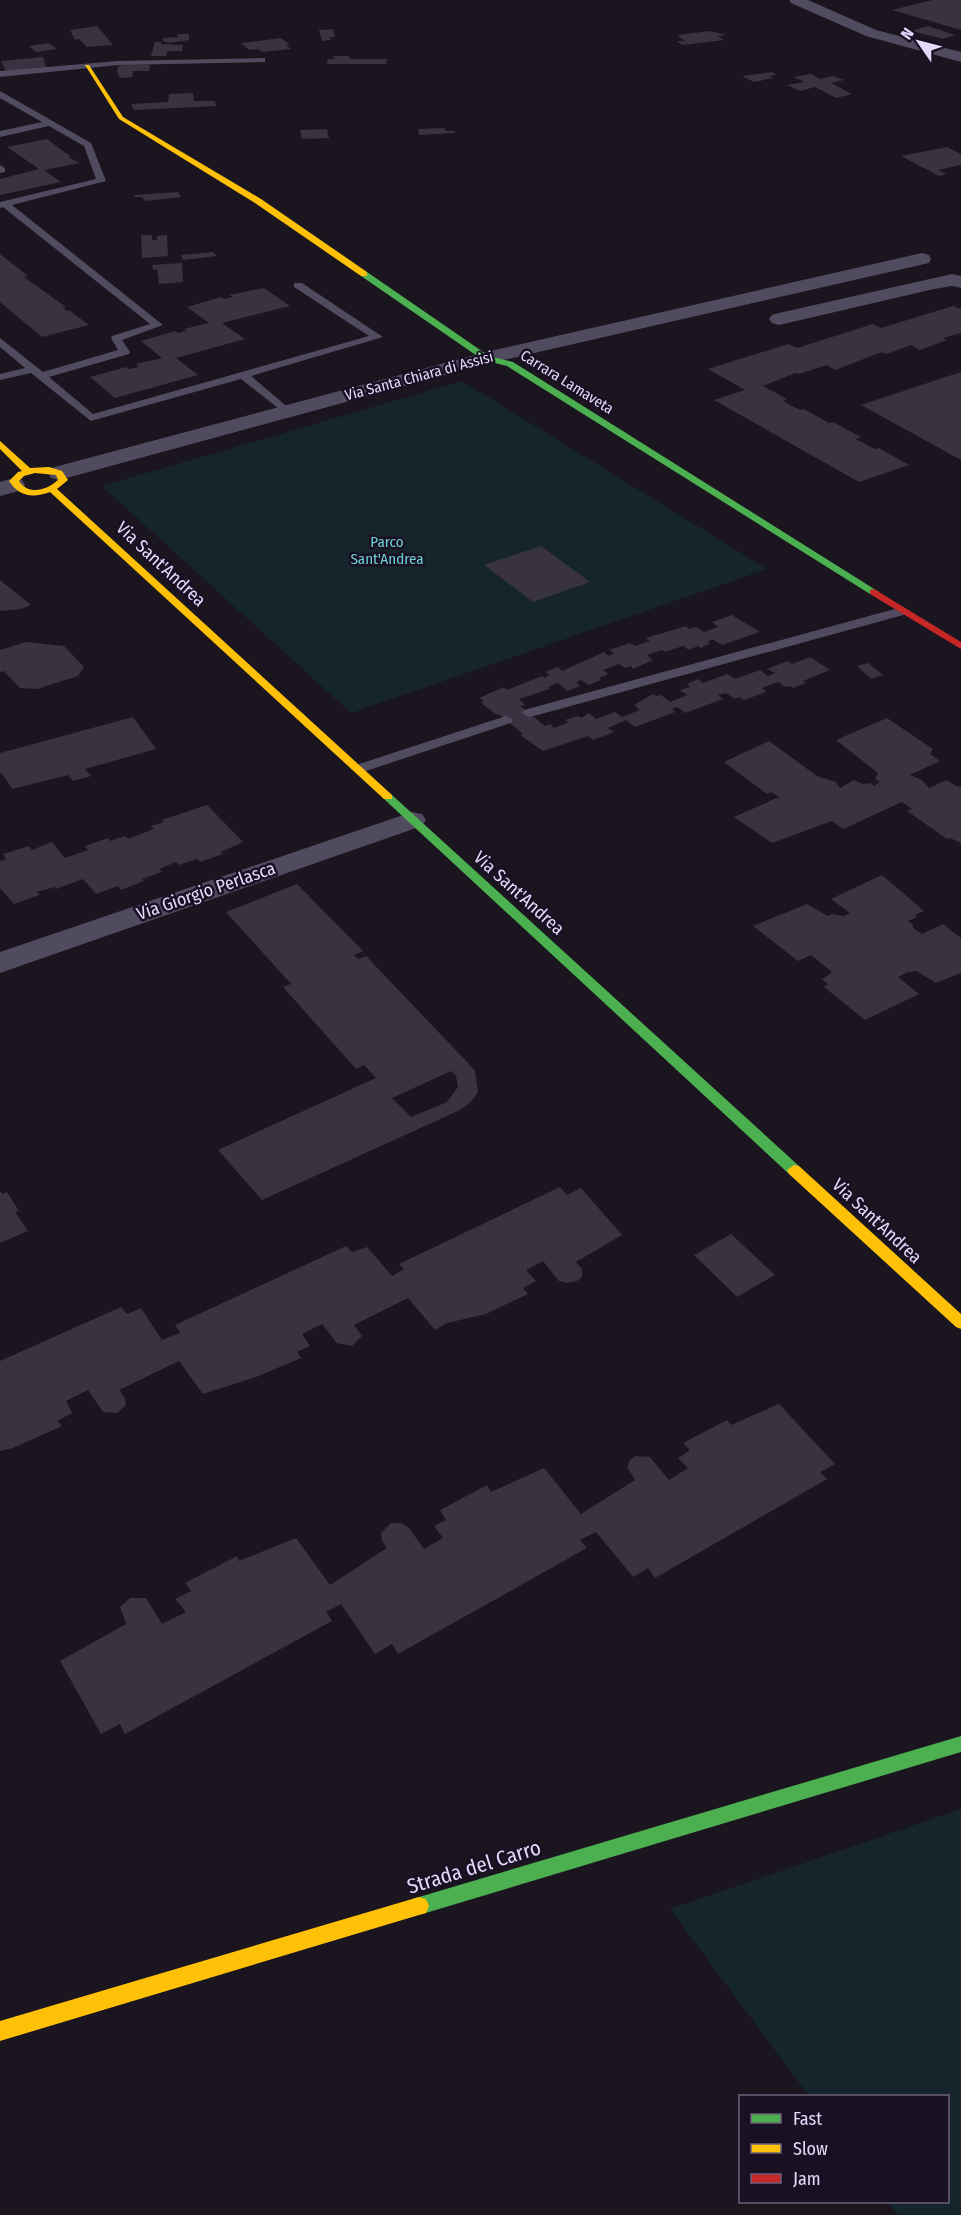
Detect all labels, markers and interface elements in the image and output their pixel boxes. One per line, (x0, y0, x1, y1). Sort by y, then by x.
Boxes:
north arrow (889, 12, 949, 72)
text: N (897, 24, 918, 43)
street label: Carrara Lamaveta (517, 346, 617, 418)
street label: Via Santa Chiara di Assisi (343, 348, 495, 404)
street label: Via Sant'Andrea (112, 517, 211, 611)
park label: Parco Sant'Andrea (350, 533, 424, 568)
street label: Via Sant'Andrea (469, 846, 569, 940)
street label: Via Giorgio Perlasca (134, 857, 278, 925)
street label: Via Sant'Andrea (828, 1174, 927, 1268)
street label: Strada del Carro (404, 1834, 544, 1900)
legend (739, 2095, 949, 2203)
text: Fast (793, 2108, 822, 2130)
text: Slow (793, 2138, 828, 2160)
text: Jam (793, 2168, 821, 2190)

